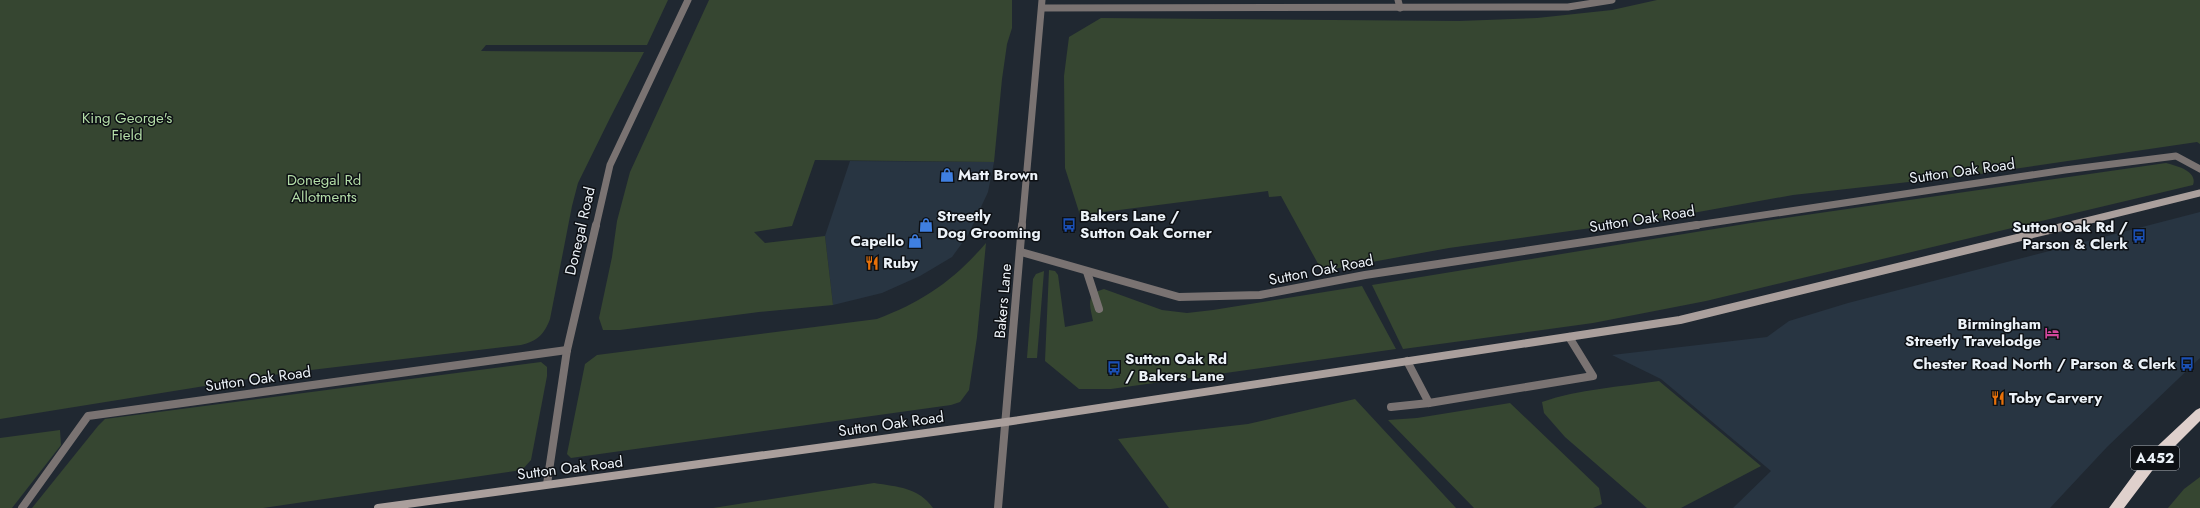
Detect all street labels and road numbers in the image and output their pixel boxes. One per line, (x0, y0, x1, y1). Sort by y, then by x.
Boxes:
street label: Sutton Oak Road (1908, 153, 2016, 189)
street label: Donegal Road (559, 185, 601, 277)
street label: Sutton Oak Road (1588, 200, 1696, 238)
street label: Sutton Oak Road (1267, 249, 1375, 291)
street label: Bakers Lane (989, 262, 1017, 339)
street label: Sutton Oak Road (204, 361, 312, 397)
street label: Sutton Oak Road (837, 406, 945, 442)
road number: A452 (2131, 446, 2179, 470)
street label: Sutton Oak Road (516, 451, 624, 485)

